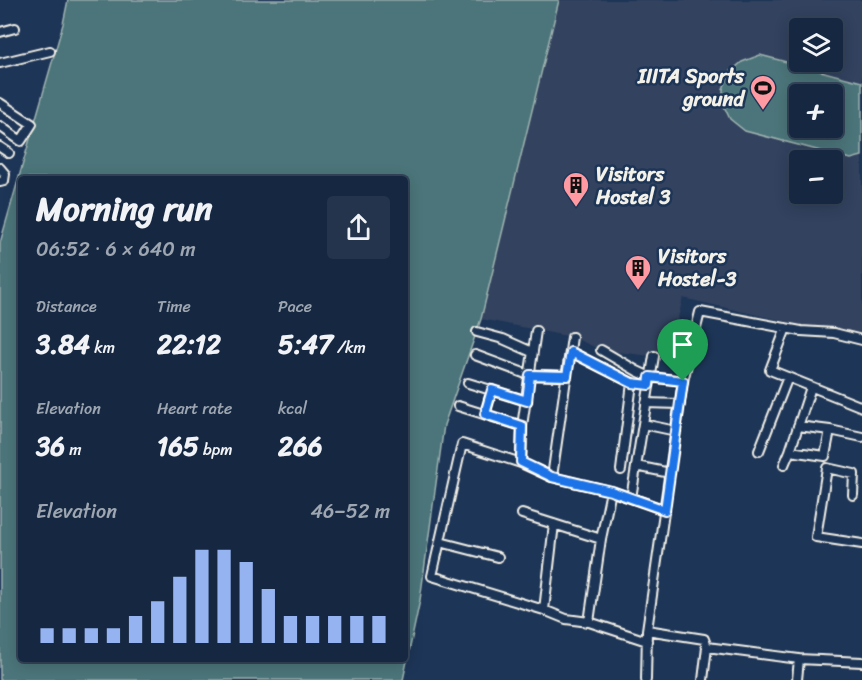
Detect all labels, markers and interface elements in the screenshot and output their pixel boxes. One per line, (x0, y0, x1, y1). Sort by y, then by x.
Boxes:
map controls (789, 18, 843, 204)
button: layers (789, 18, 843, 72)
place label: IIITA Sports ground (637, 59, 746, 117)
sports icon: IIITA Sports ground (748, 73, 778, 111)
button: + (789, 84, 843, 138)
button: − (789, 150, 843, 204)
place label: Visitors Hostel 3 (595, 157, 670, 215)
building icon: Visitors Hostel 3 (561, 170, 591, 208)
text: Morning run (36, 180, 212, 238)
button: share (327, 196, 390, 259)
text: 06:52 · 6 × 640 m (36, 232, 196, 267)
place label: Visitors Hostel-3 (657, 239, 737, 297)
building icon: Visitors Hostel-3 (623, 253, 653, 291)
text: Distance (36, 292, 97, 321)
text: Time (157, 292, 191, 321)
text: Pace (278, 292, 312, 321)
pin (657, 319, 708, 381)
text: 3.84 (36, 321, 90, 367)
text: 22:12 (157, 321, 221, 367)
text: 5:47 (278, 321, 333, 367)
icon: arrive (666, 328, 699, 361)
text: km (90, 333, 115, 362)
text: /km (333, 333, 366, 362)
text: Elevation (36, 394, 101, 423)
text: Heart rate (157, 394, 232, 423)
text: kcal (278, 394, 307, 423)
text: 36 (36, 423, 65, 469)
text: 165 (157, 423, 199, 469)
text: 266 (278, 423, 323, 469)
text: m (65, 435, 82, 464)
text: bpm (199, 435, 233, 464)
text: Elevation (36, 494, 117, 529)
text: 46–52 m (310, 494, 390, 529)

